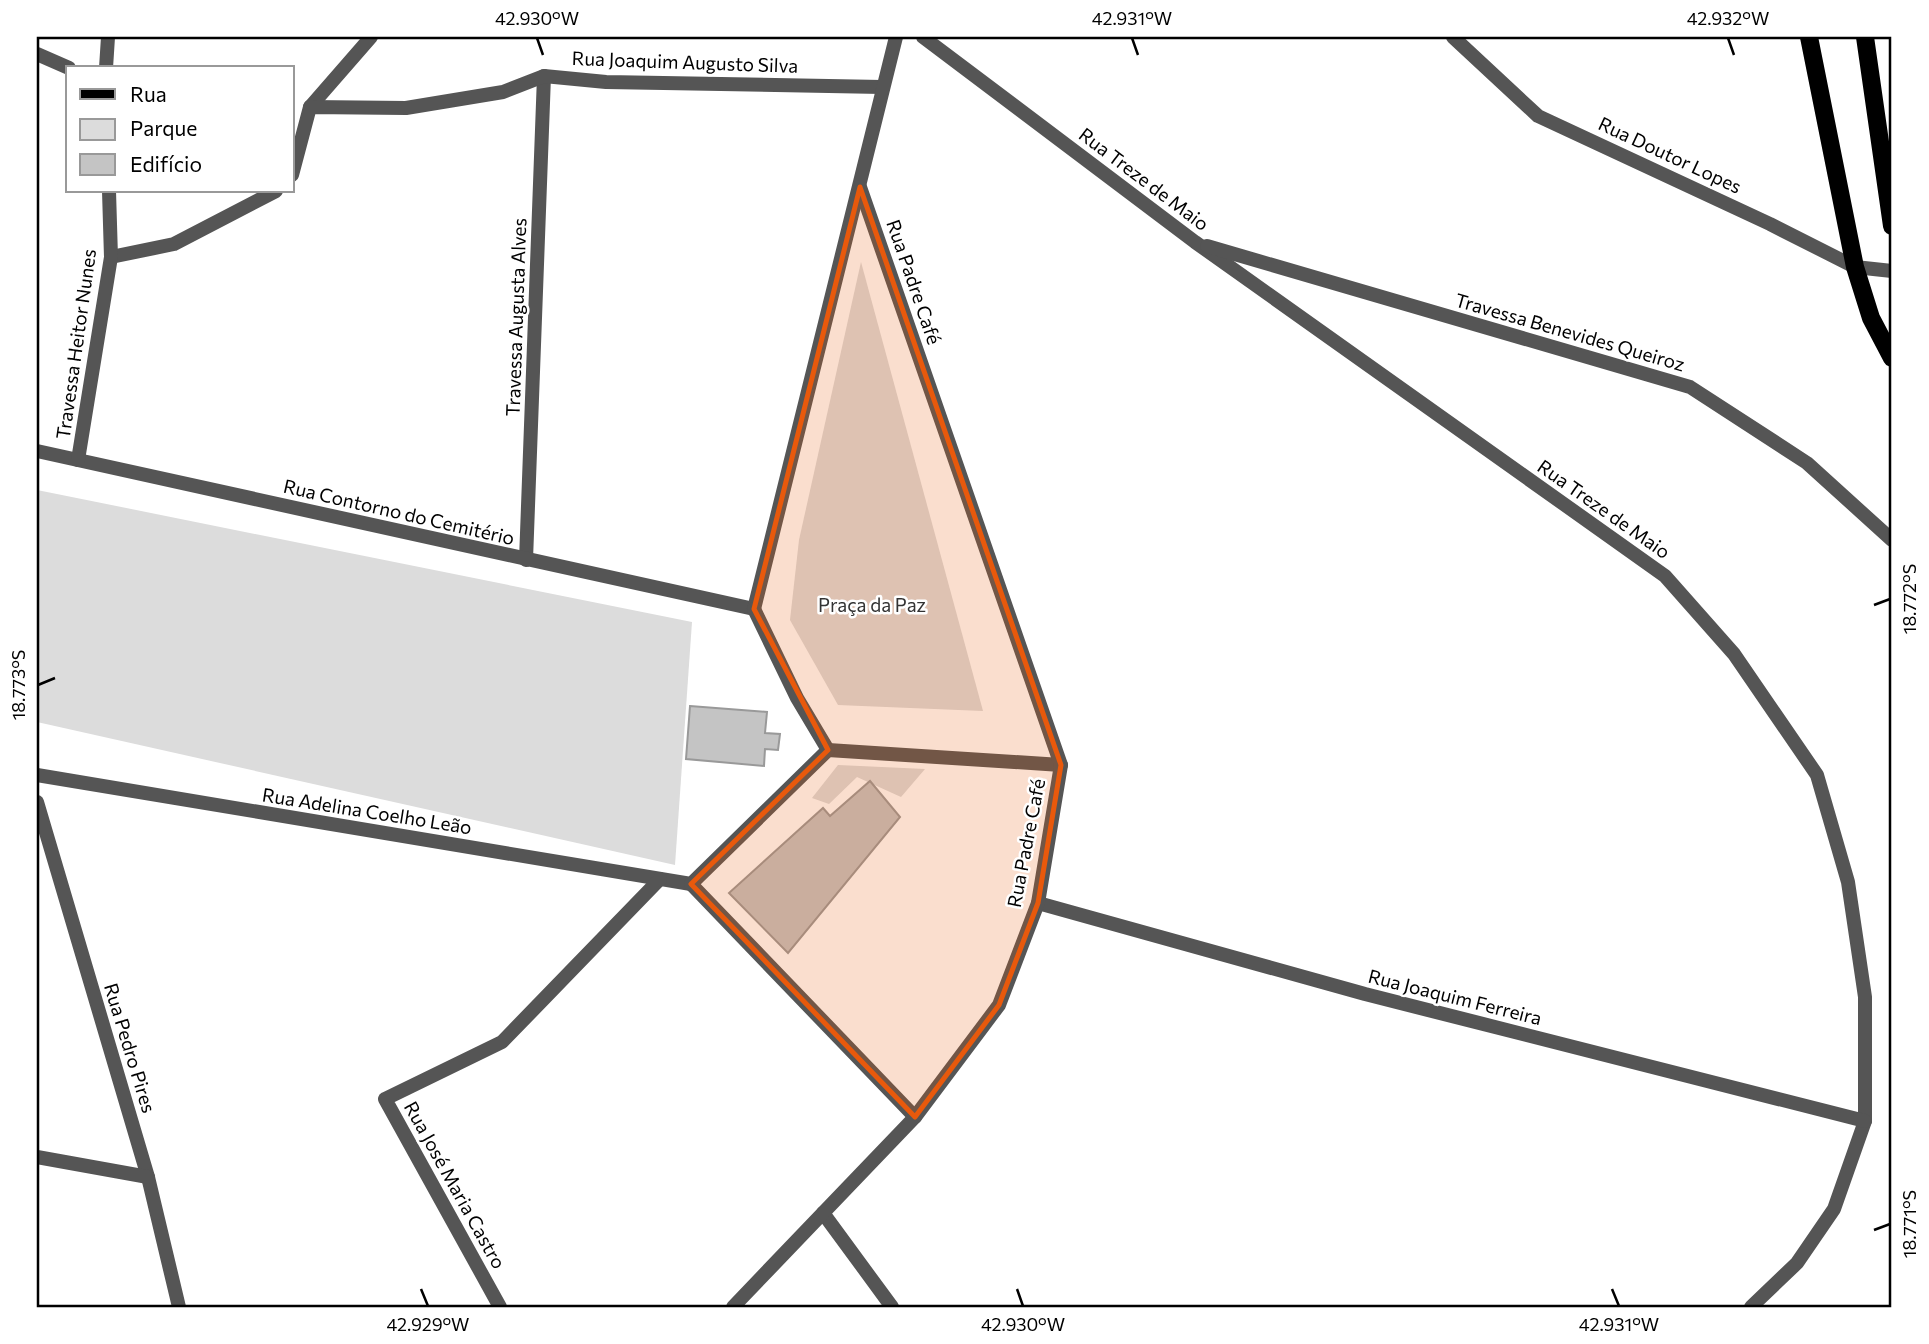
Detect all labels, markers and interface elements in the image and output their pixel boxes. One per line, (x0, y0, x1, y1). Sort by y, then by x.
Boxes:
text: 42.930°W (495, 7, 579, 29)
text: 42.931°W (1092, 7, 1172, 29)
text: 42.932°W (1687, 7, 1769, 29)
street label: Rua Joaquim Augusto Silva (571, 46, 799, 77)
legend (66, 66, 294, 192)
text: Rua (130, 81, 167, 106)
street label: Rua Doutor Lopes (1595, 111, 1745, 198)
text: Parque (130, 115, 197, 140)
street label: Rua Treze de Maio (1075, 122, 1214, 235)
text: Edifício (130, 151, 202, 176)
street label: Rua Padre Café (882, 216, 947, 347)
street label: Travessa Augusta Alves (501, 217, 530, 417)
street label: Travessa Heitor Nunes (51, 247, 100, 441)
street label: Travessa Benevides Queiroz (1453, 288, 1688, 375)
street label: Rua Treze de Maio (1534, 454, 1675, 563)
street label: Rua Contorno do Cemitério (281, 474, 517, 549)
text: 18.772°S (1898, 564, 1920, 634)
park label: Praça da Paz (818, 593, 926, 616)
text: 18.773°S (7, 650, 29, 720)
street label: Rua Padre Café (1002, 777, 1049, 909)
street label: Rua Adelina Coelho Leão (261, 783, 474, 838)
street label: Rua Joaquim Ferreira (1366, 964, 1544, 1029)
street label: Rua Pedro Pires (100, 980, 161, 1115)
street label: Rua José Maria Castro (400, 1097, 511, 1272)
text: 18.771°S (1898, 1190, 1920, 1258)
text: 42.929°W (387, 1313, 470, 1335)
text: 42.930°W (981, 1313, 1065, 1335)
text: 42.931°W (1579, 1313, 1659, 1335)

